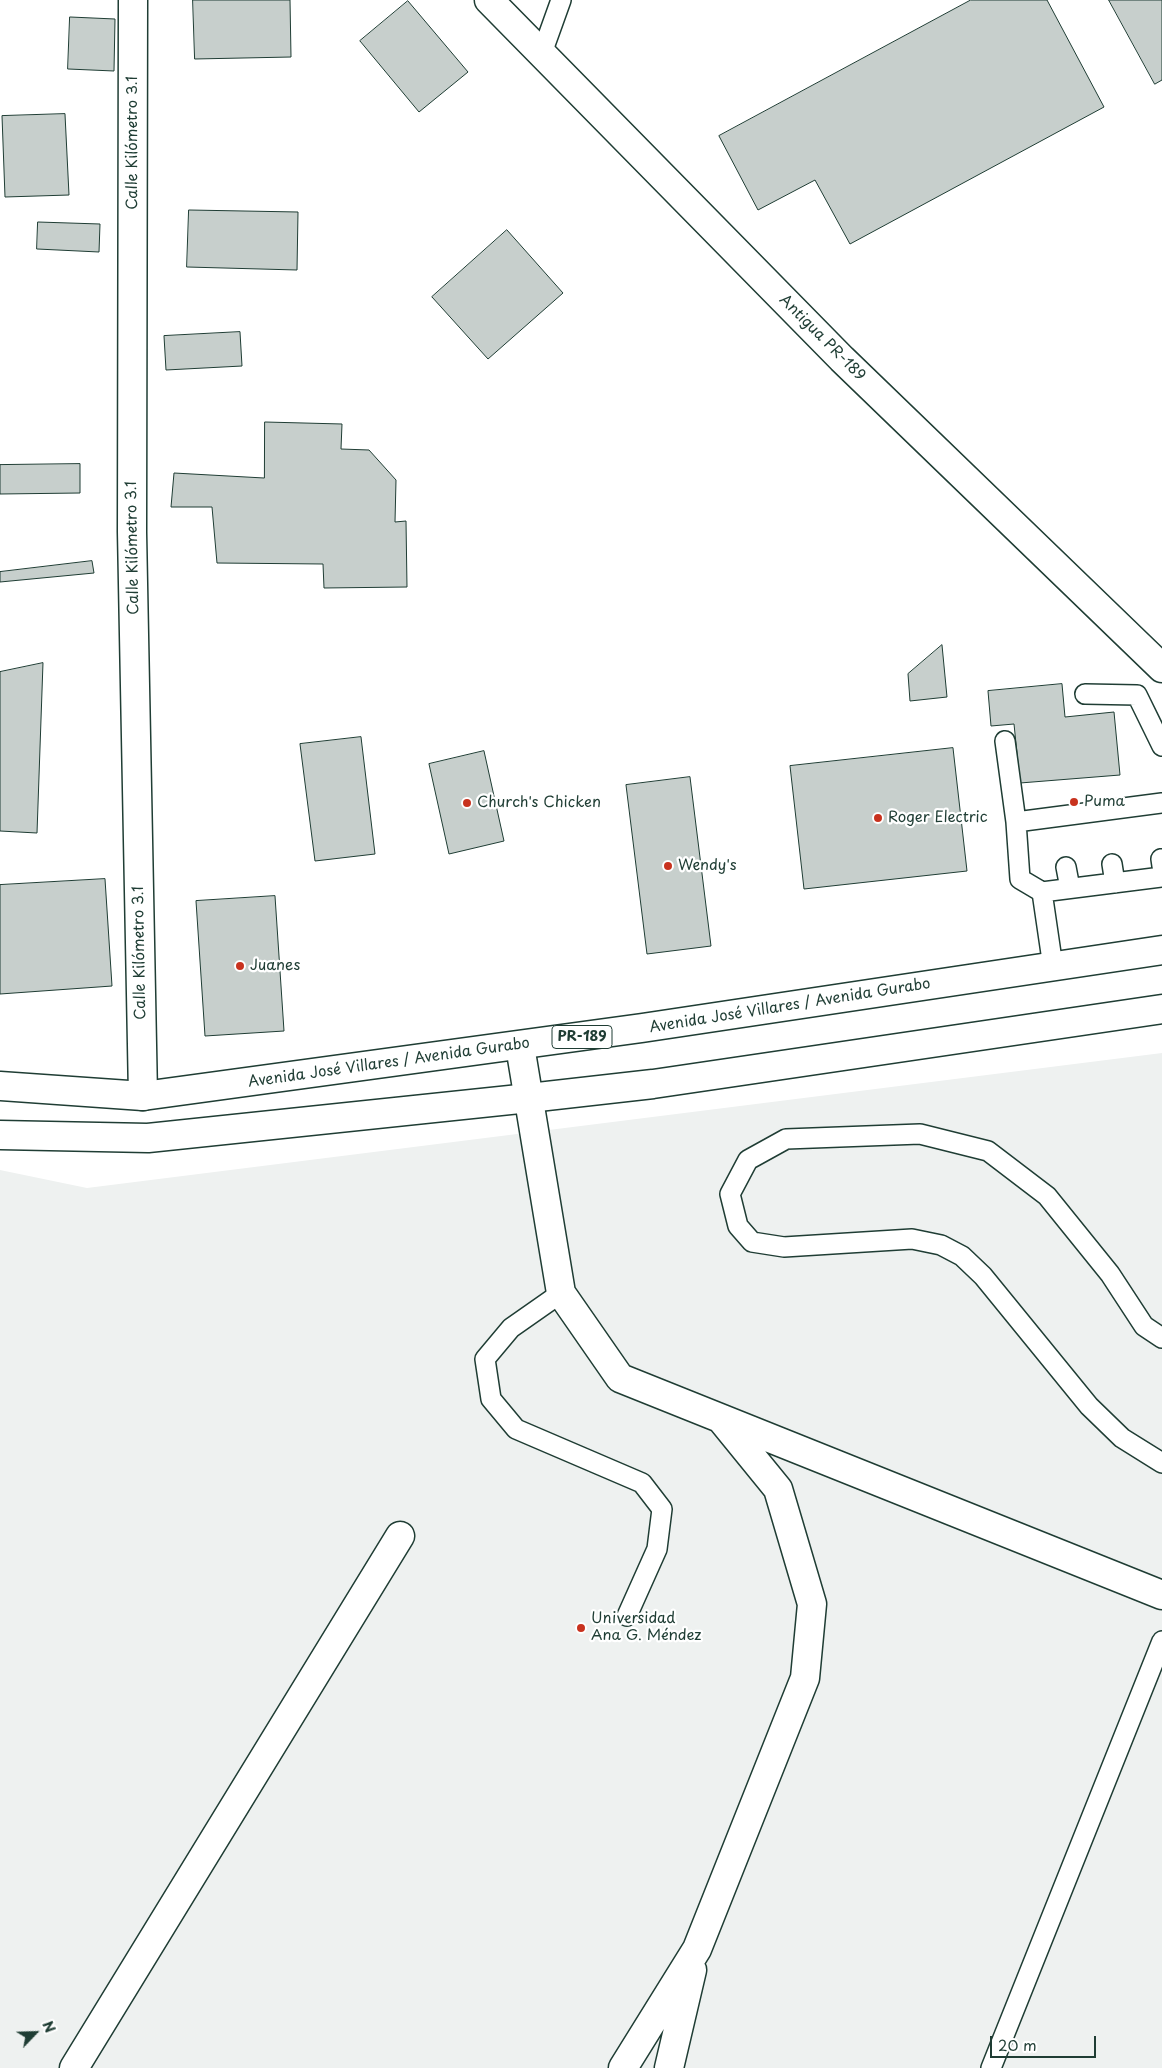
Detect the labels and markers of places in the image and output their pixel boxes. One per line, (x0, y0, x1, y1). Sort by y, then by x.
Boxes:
place label: Puma (1084, 793, 1125, 811)
place label: Church's Chicken (477, 794, 601, 812)
marker: Puma (1068, 796, 1080, 808)
marker: Church's Chicken (461, 797, 473, 809)
place label: Roger Electric (888, 809, 988, 827)
marker: Roger Electric (872, 812, 884, 824)
place label: Wendy's (678, 857, 736, 875)
marker: Wendy's (662, 860, 674, 872)
place label: Juanes (250, 957, 300, 975)
marker: Juanes (234, 960, 246, 972)
place label: Universidad Ana G. Méndez (591, 1610, 701, 1645)
marker: Universidad Ana G. Méndez (575, 1622, 587, 1634)

